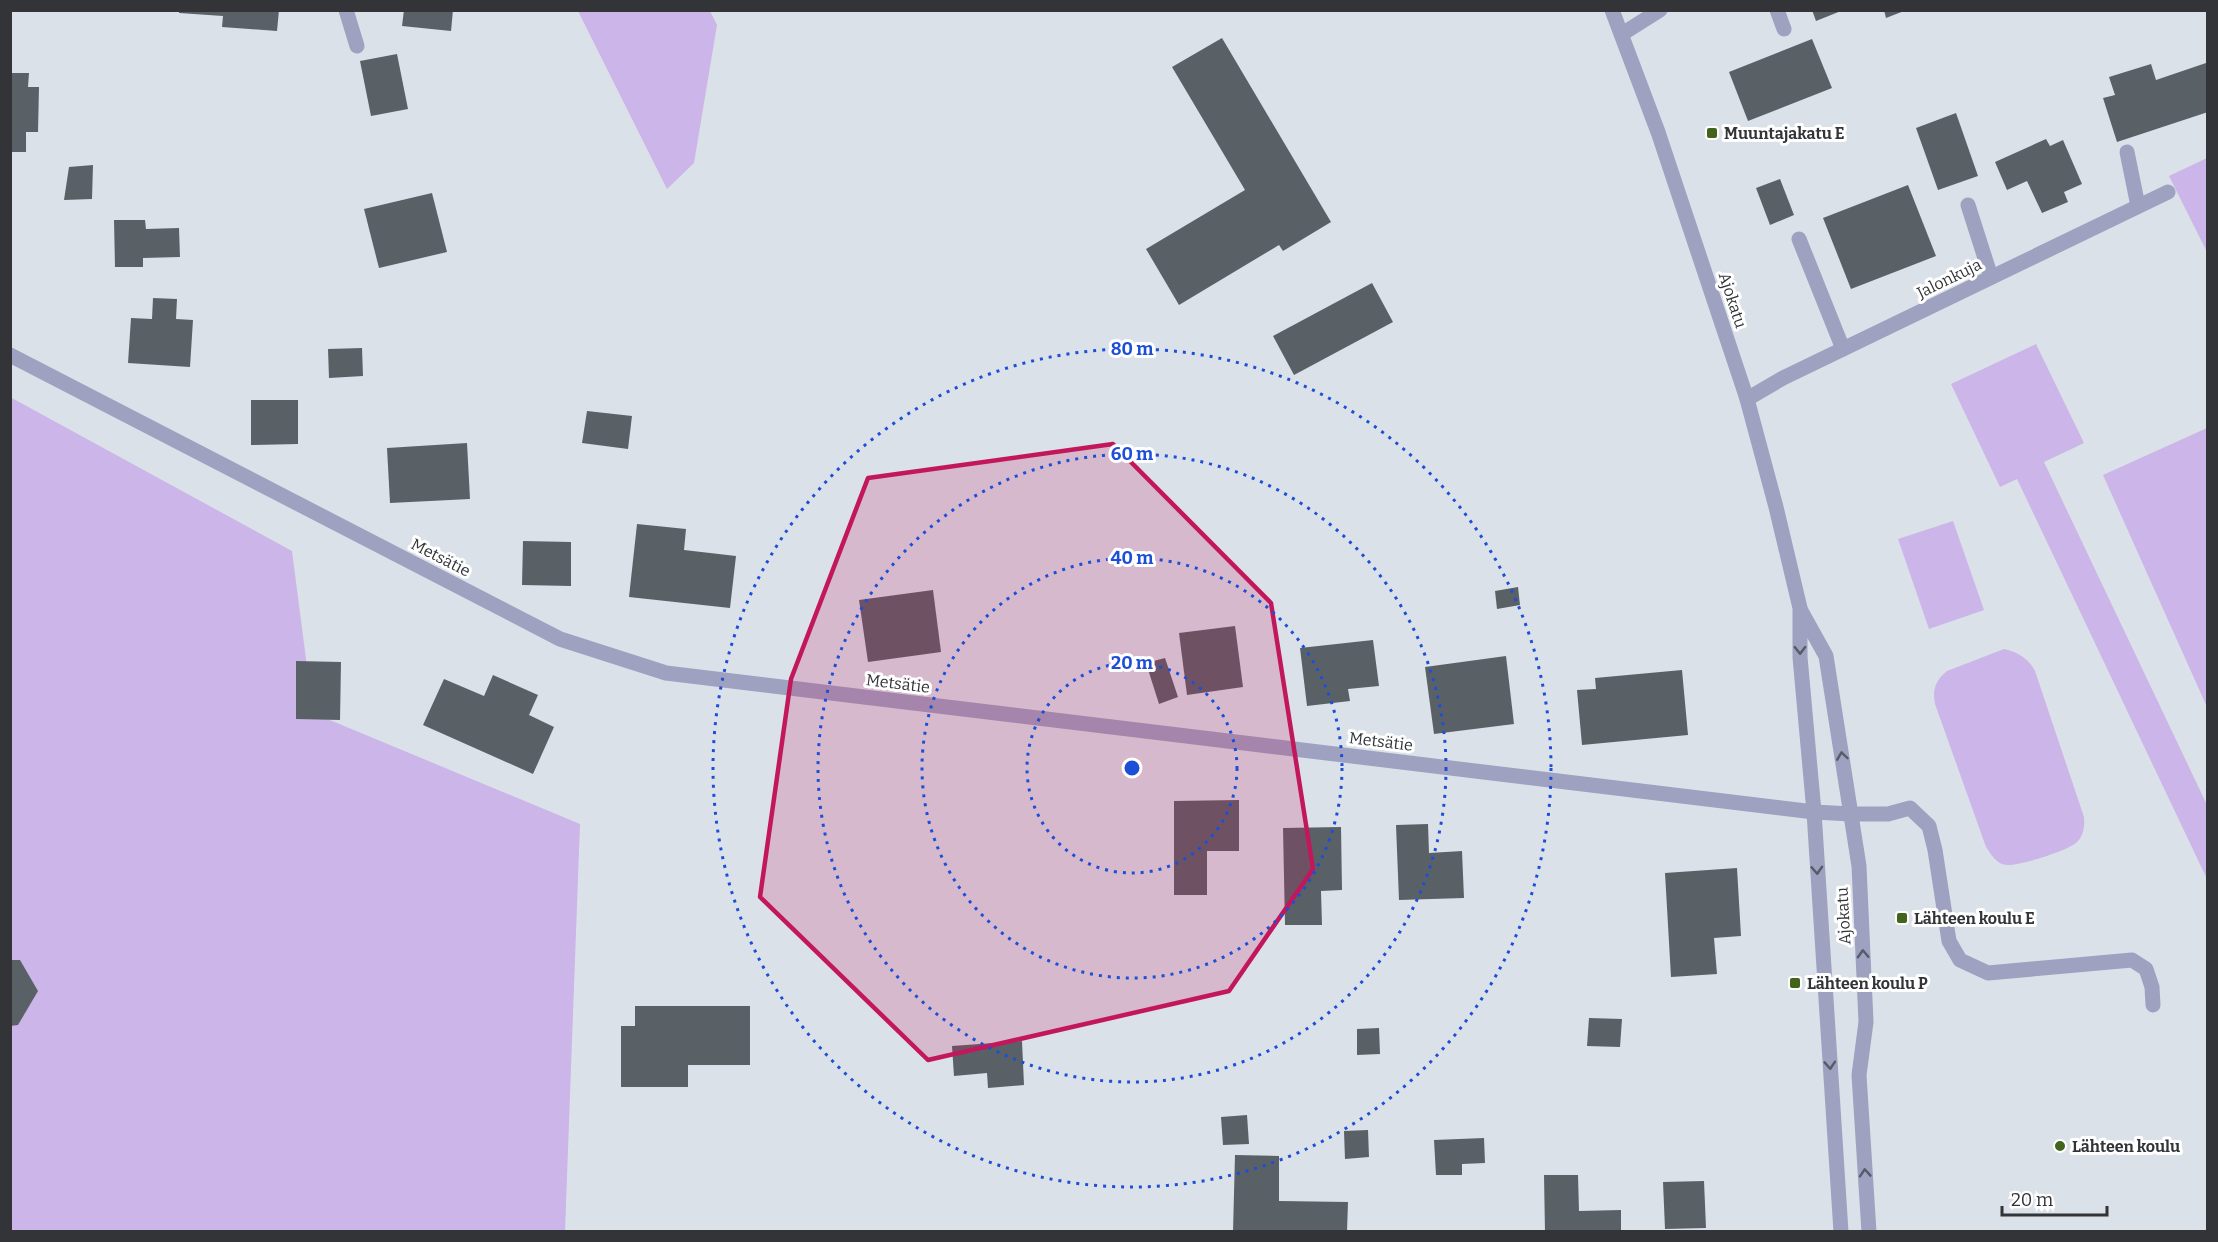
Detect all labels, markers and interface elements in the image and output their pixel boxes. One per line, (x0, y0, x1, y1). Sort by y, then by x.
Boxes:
place label: Muuntajakatu E (1724, 124, 1844, 143)
marker: Muuntajakatu E (1705, 126, 1719, 140)
street label: Jalonkuja (1913, 255, 1985, 303)
street label: Ajokatu (1715, 270, 1750, 331)
text: 80 m (1111, 338, 1153, 360)
text: 60 m (1111, 443, 1153, 465)
street label: Metsätie (408, 534, 474, 580)
text: 40 m (1111, 547, 1153, 569)
one-way arrow (1794, 645, 1806, 654)
text: 20 m (1111, 652, 1153, 674)
street label: Metsätie (865, 670, 931, 697)
street label: Metsätie (1348, 728, 1414, 755)
one-way arrow (1837, 752, 1849, 761)
centre of rings (1122, 758, 1142, 778)
one-way arrow (1811, 866, 1824, 875)
street label: Ajokatu (1833, 887, 1854, 945)
place label: Lähteen koulu E (1914, 909, 2035, 928)
marker: Lähteen koulu E (1895, 911, 1909, 925)
one-way arrow (1857, 949, 1870, 958)
place label: Lähteen koulu P (1807, 974, 1928, 993)
marker: Lähteen koulu P (1788, 976, 1802, 990)
one-way arrow (1823, 1061, 1836, 1070)
place label: Lähteen koulu (2072, 1137, 2180, 1156)
marker: Lähteen koulu (2053, 1139, 2067, 1153)
one-way arrow (1859, 1169, 1872, 1178)
scale bar (2002, 1179, 2107, 1217)
text: 20 m (2011, 1189, 2053, 1211)

